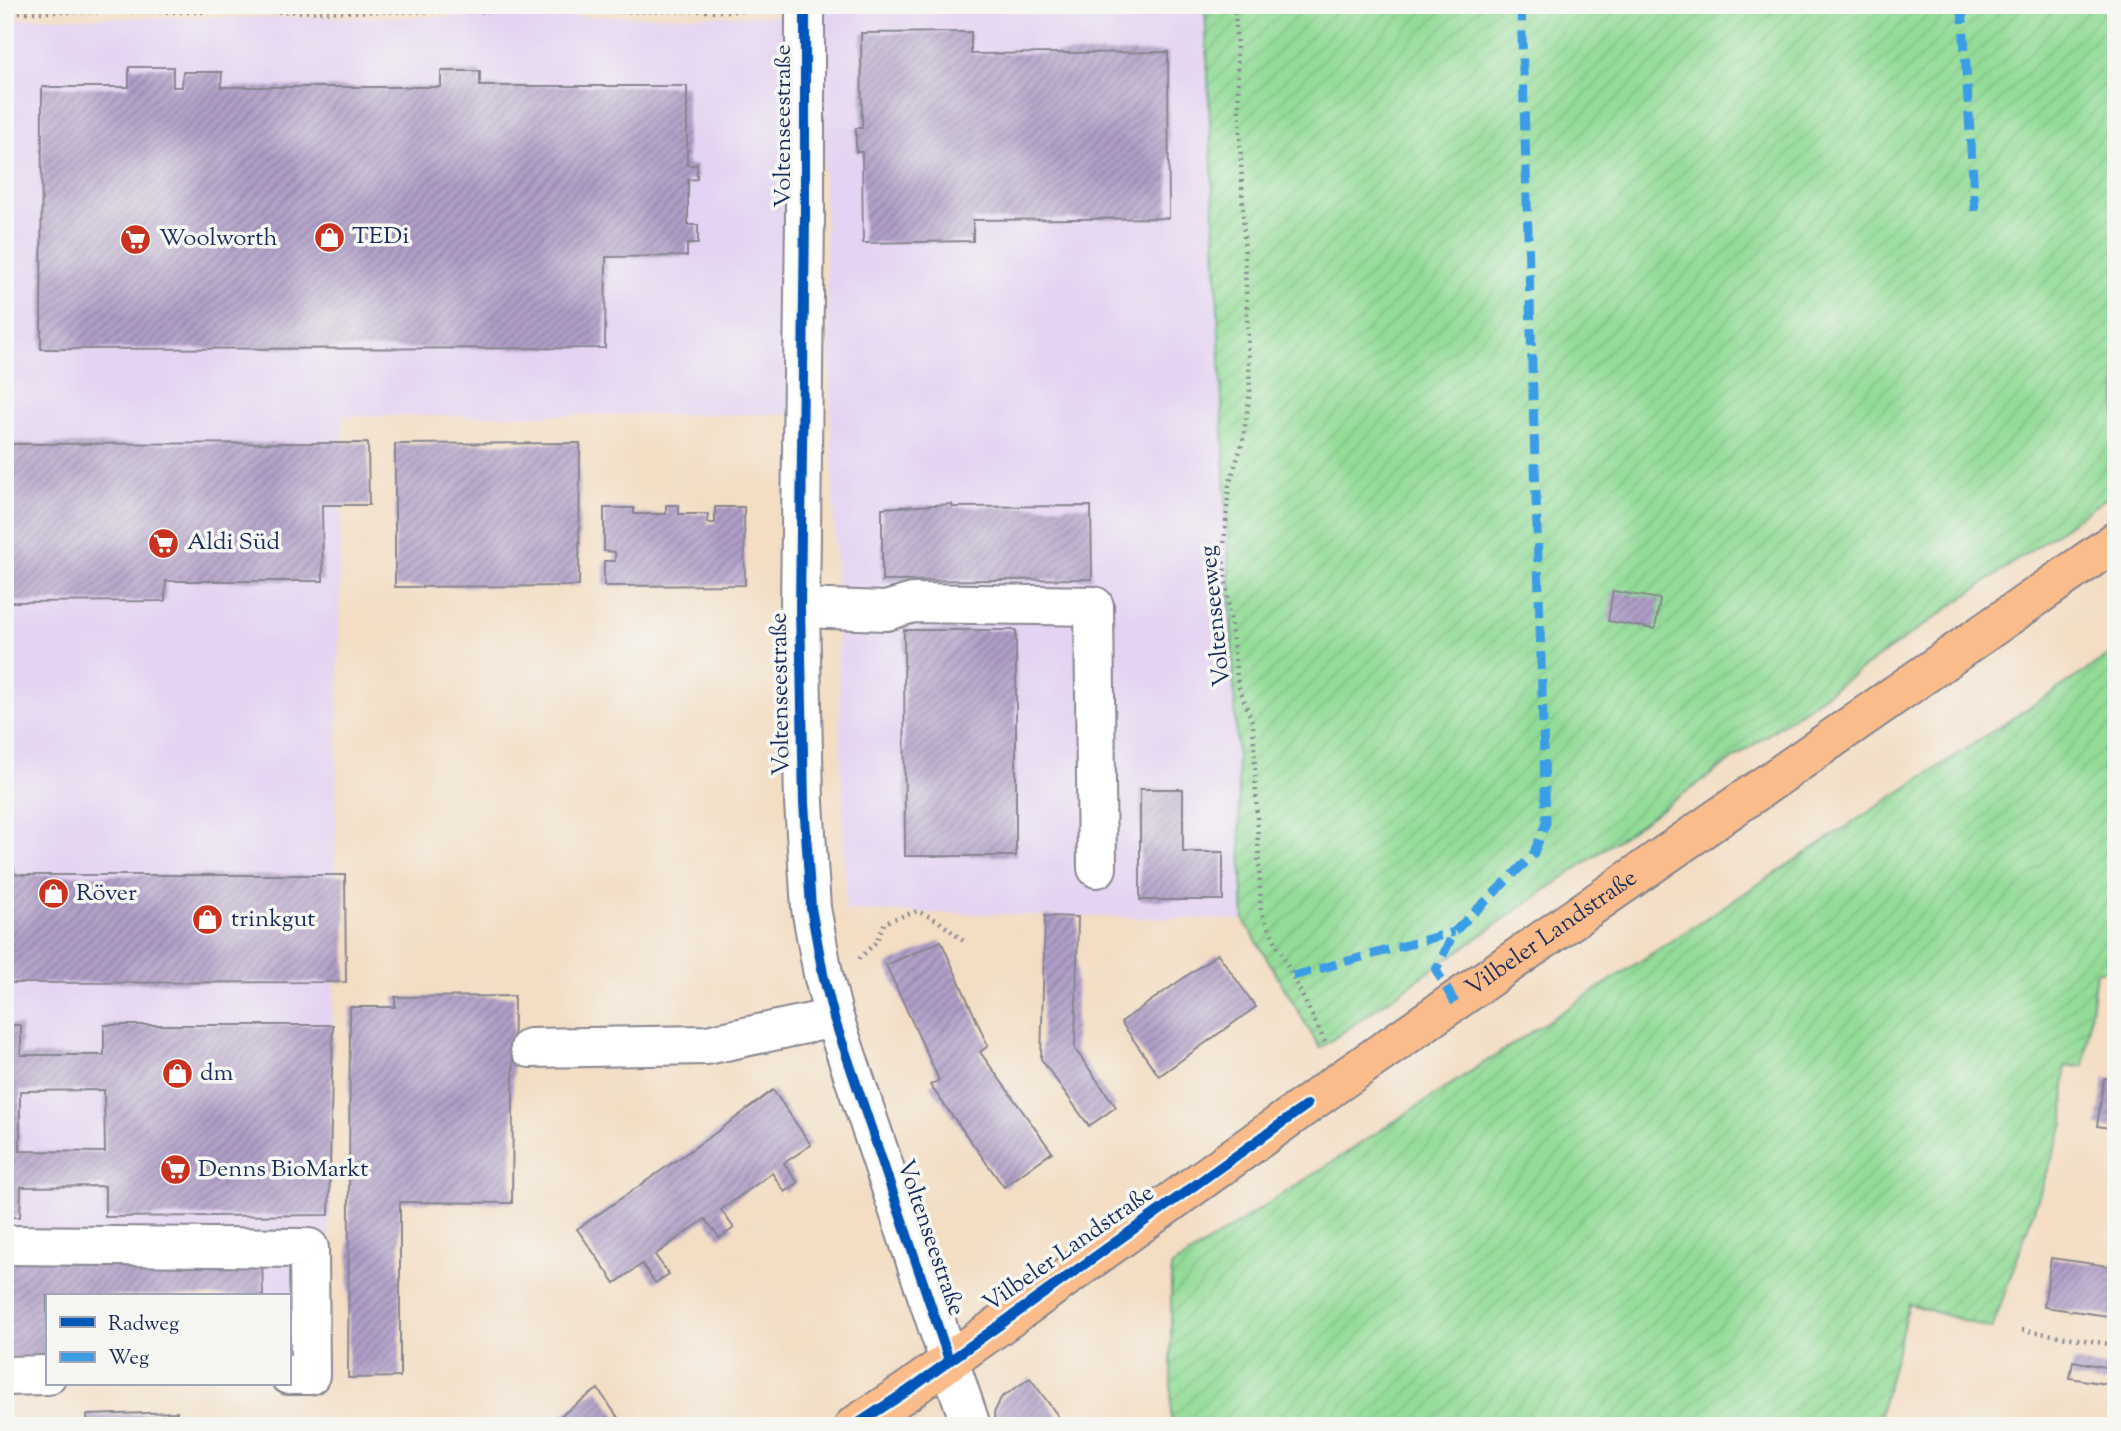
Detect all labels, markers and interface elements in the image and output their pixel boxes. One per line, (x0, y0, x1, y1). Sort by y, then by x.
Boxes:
street label: Voltenseestraße (767, 44, 801, 208)
shop icon: TEDi (312, 220, 346, 254)
place label: TEDi (352, 220, 409, 254)
supermarket icon: Woolworth (119, 222, 153, 256)
place label: Woolworth (159, 222, 278, 256)
supermarket icon: Aldi Süd (147, 526, 181, 560)
place label: Aldi Süd (187, 526, 281, 560)
street label: Voltenseeweg (1192, 544, 1240, 688)
street label: Voltenseestraße (763, 612, 799, 776)
street label: Vilbeler Landstraße (1459, 862, 1645, 1006)
shop icon: Röver (36, 877, 70, 911)
place label: Röver (76, 877, 137, 911)
shop icon: trinkgut (191, 903, 225, 937)
place label: trinkgut (231, 903, 316, 937)
shop icon: dm (160, 1057, 194, 1091)
place label: dm (200, 1057, 234, 1091)
supermarket icon: Denns BioMarkt (158, 1153, 192, 1187)
place label: Denns BioMarkt (198, 1153, 368, 1187)
street label: Voltenseestraße (887, 1155, 973, 1321)
street label: Vilbeler Landstraße (976, 1177, 1162, 1321)
legend (46, 1294, 290, 1386)
text: Radweg (108, 1310, 179, 1340)
text: Weg (108, 1344, 149, 1374)

